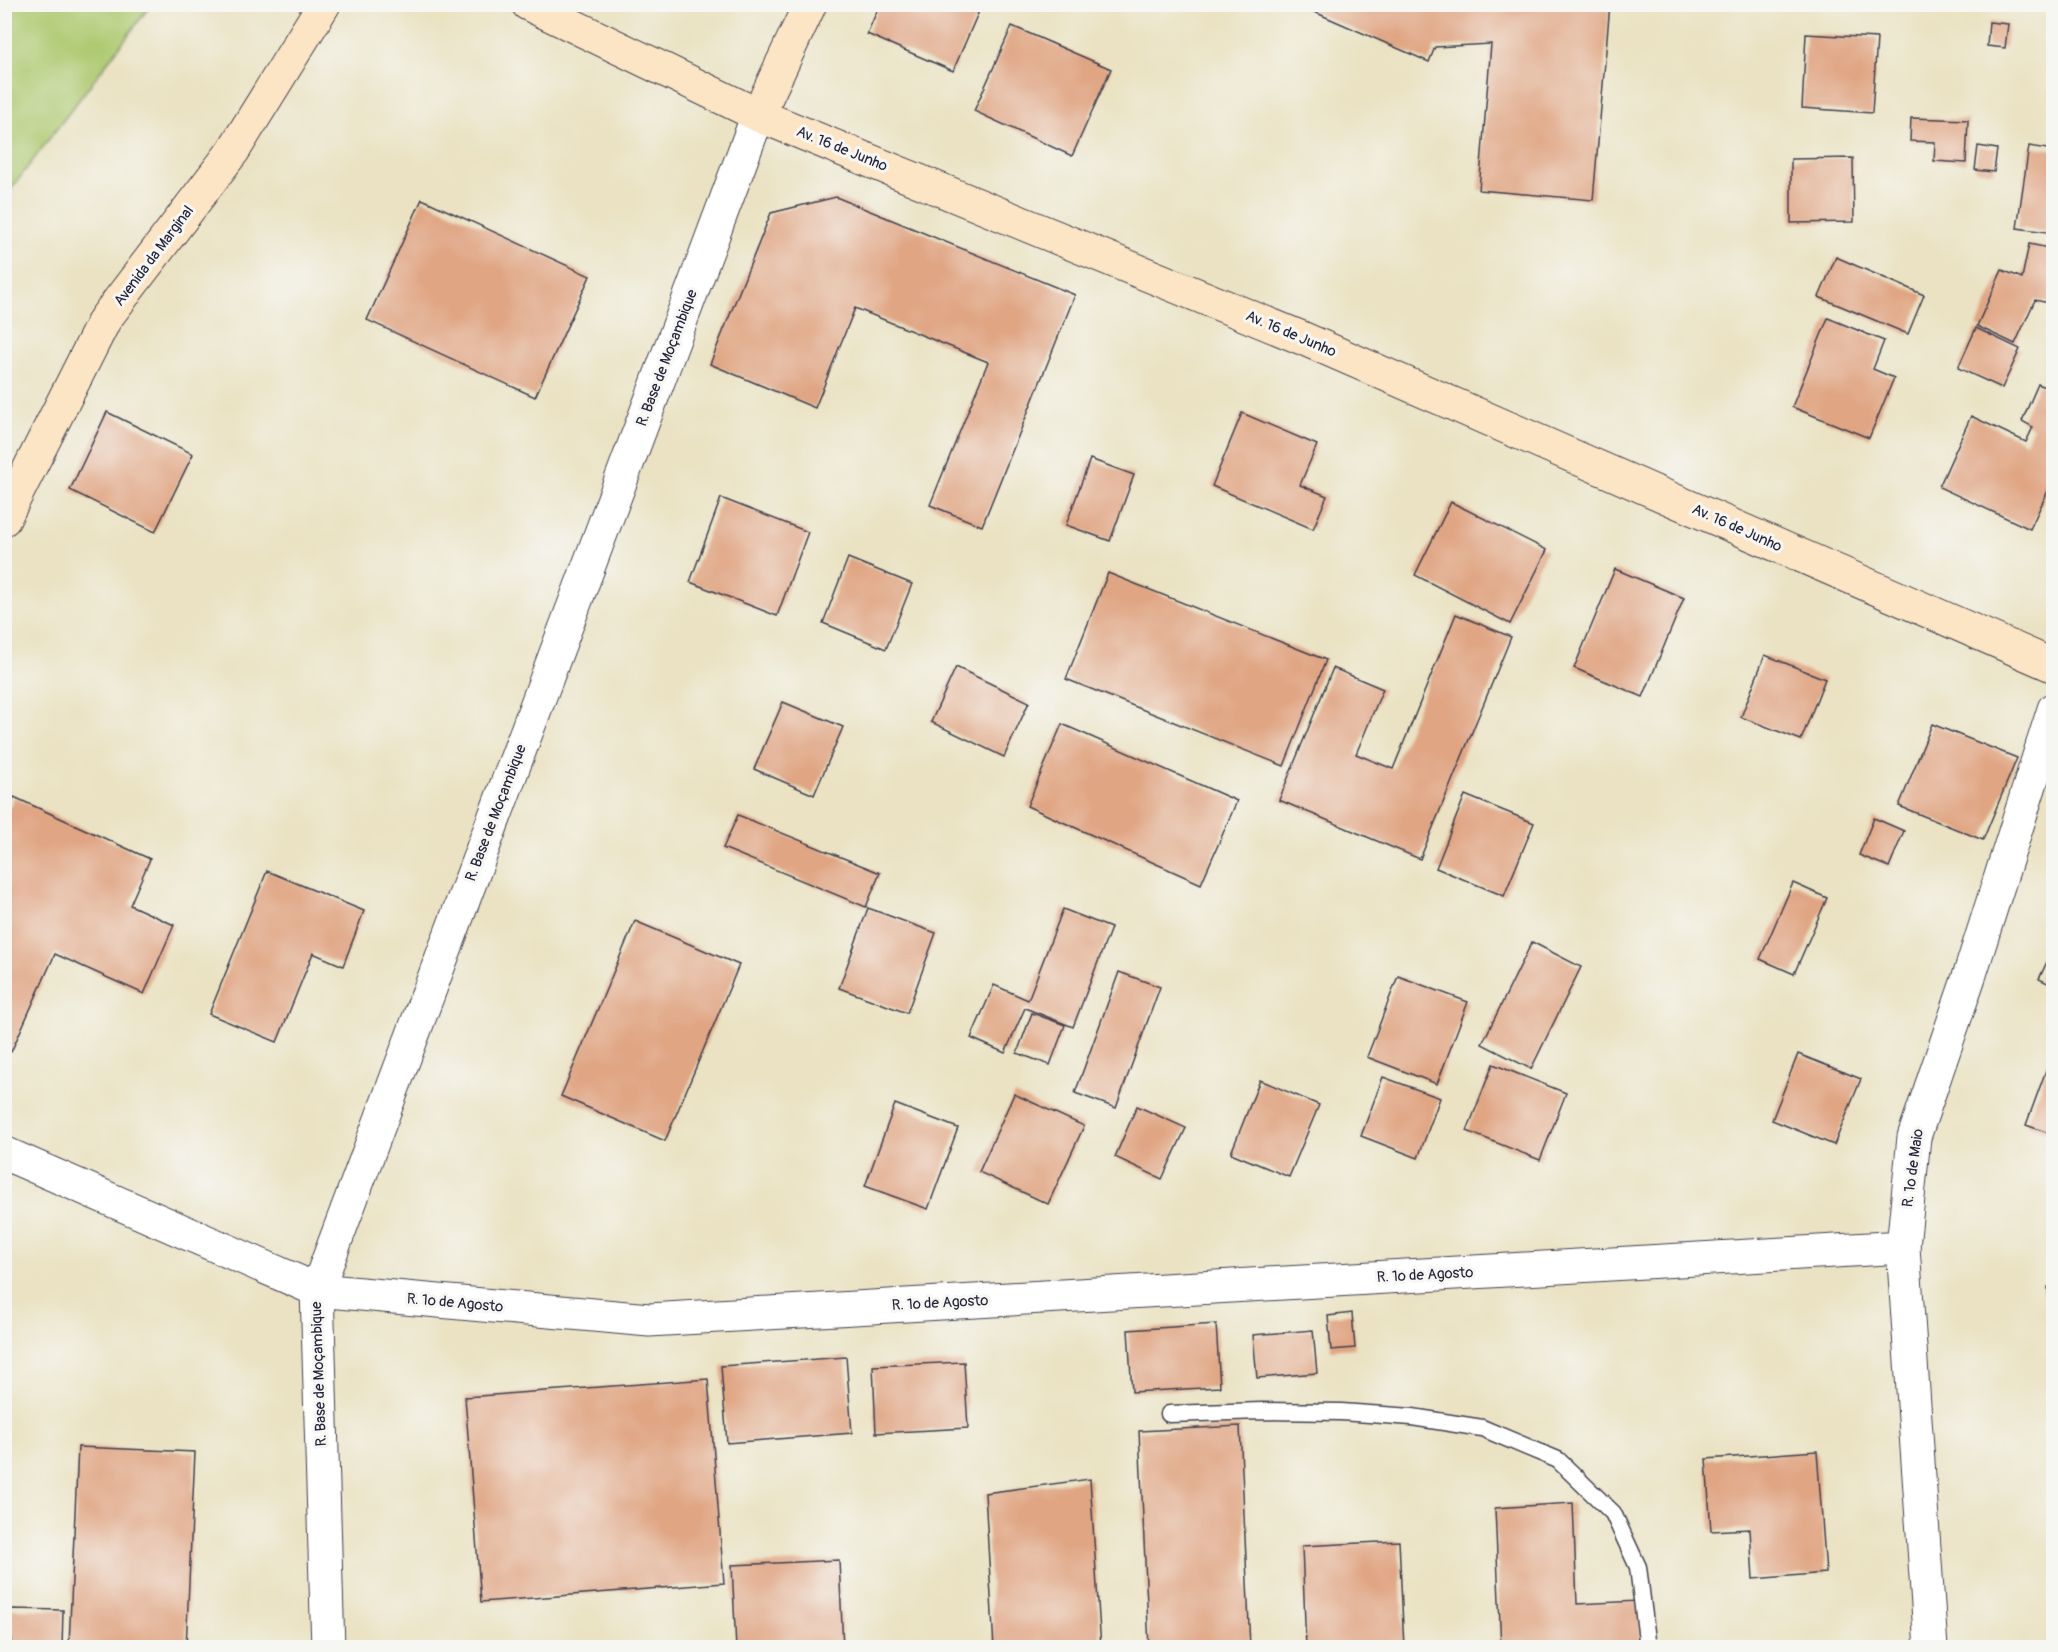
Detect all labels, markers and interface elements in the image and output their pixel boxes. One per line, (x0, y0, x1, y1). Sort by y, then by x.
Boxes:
street label: Av. 16 de Junho (794, 122, 890, 176)
street label: Avenida da Marginal (110, 202, 198, 310)
street label: R. Base de Moçambique (632, 286, 702, 429)
street label: Av. 16 de Junho (1243, 306, 1339, 362)
street label: Av. 16 de Junho (1689, 500, 1785, 556)
street label: R. Base de Moçambique (461, 741, 531, 884)
street label: R. 1º de Maio (1898, 1128, 1928, 1208)
street label: R. 1º de Agosto (1376, 1263, 1474, 1287)
street label: R. 1º de Agosto (406, 1289, 504, 1317)
street label: R. 1º de Agosto (891, 1291, 989, 1315)
street label: R. Base de Moçambique (307, 1301, 331, 1447)

